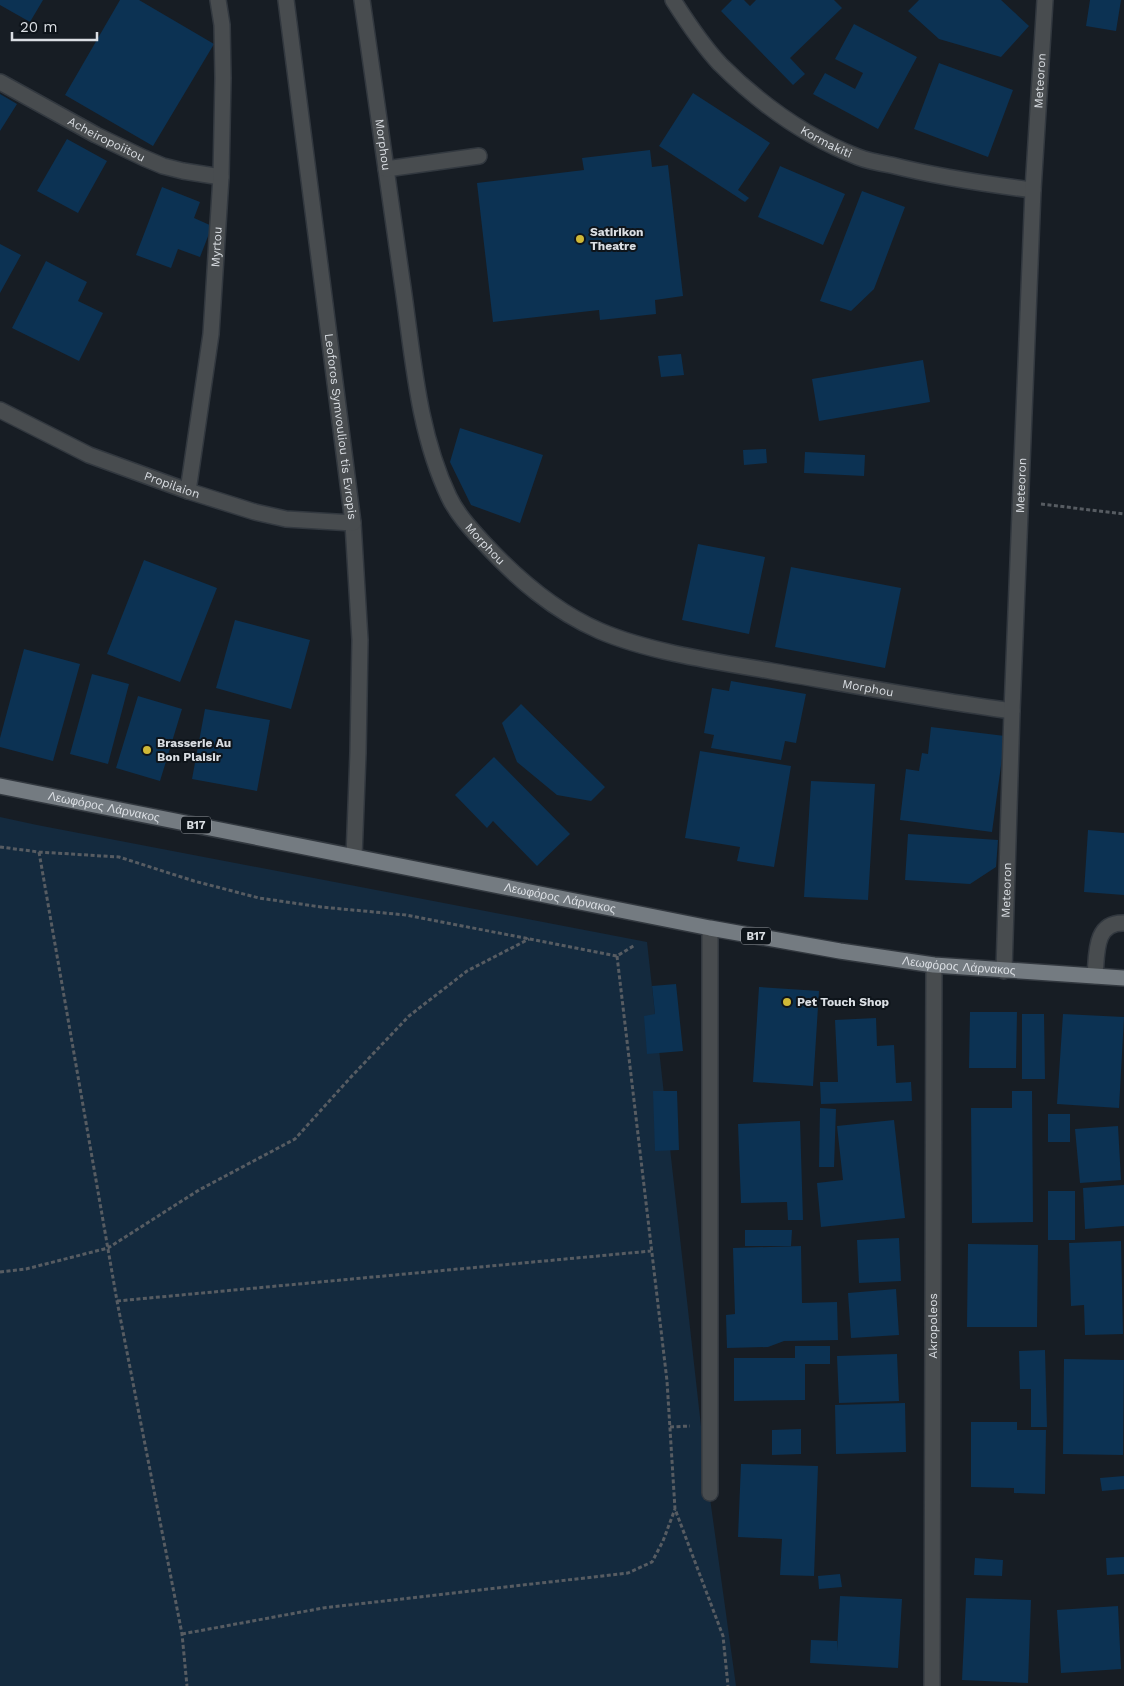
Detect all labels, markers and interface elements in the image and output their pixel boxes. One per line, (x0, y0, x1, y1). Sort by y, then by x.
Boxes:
scale bar (12, 10, 98, 42)
text: 20 m (20, 18, 58, 36)
street label: Meteoron (1031, 53, 1049, 109)
street label: Acheiropoiitou (65, 114, 148, 165)
street label: Morphou (372, 118, 393, 171)
street label: Kormakiti (798, 123, 854, 161)
place label: Satirikon Theatre (590, 225, 644, 253)
street label: Myrtou (208, 226, 225, 268)
marker: Satirikon Theatre (574, 233, 586, 245)
street label: Leoforos Symvouliou tis Evropis (322, 333, 359, 520)
street label: Meteoron (1013, 457, 1029, 513)
street label: Propilaion (142, 469, 202, 501)
street label: Morphou (462, 520, 508, 568)
street label: Morphou (841, 677, 895, 699)
place label: Brasserie Au Bon Plaisir (157, 736, 231, 764)
marker: Brasserie Au Bon Plaisir (141, 744, 153, 756)
street label: Λεωφόρος Λάρνακος (47, 789, 161, 825)
road number: B17 (181, 816, 211, 834)
street label: Meteoron (999, 862, 1014, 918)
street label: Λεωφόρος Λάρνακος (503, 880, 617, 916)
road number: B17 (741, 928, 771, 944)
street label: Λεωφόρος Λάρνακος (901, 953, 1016, 978)
place label: Pet Touch Shop (797, 995, 890, 1009)
marker: Pet Touch Shop (781, 996, 793, 1008)
street label: Akropoleos (926, 1293, 940, 1359)

